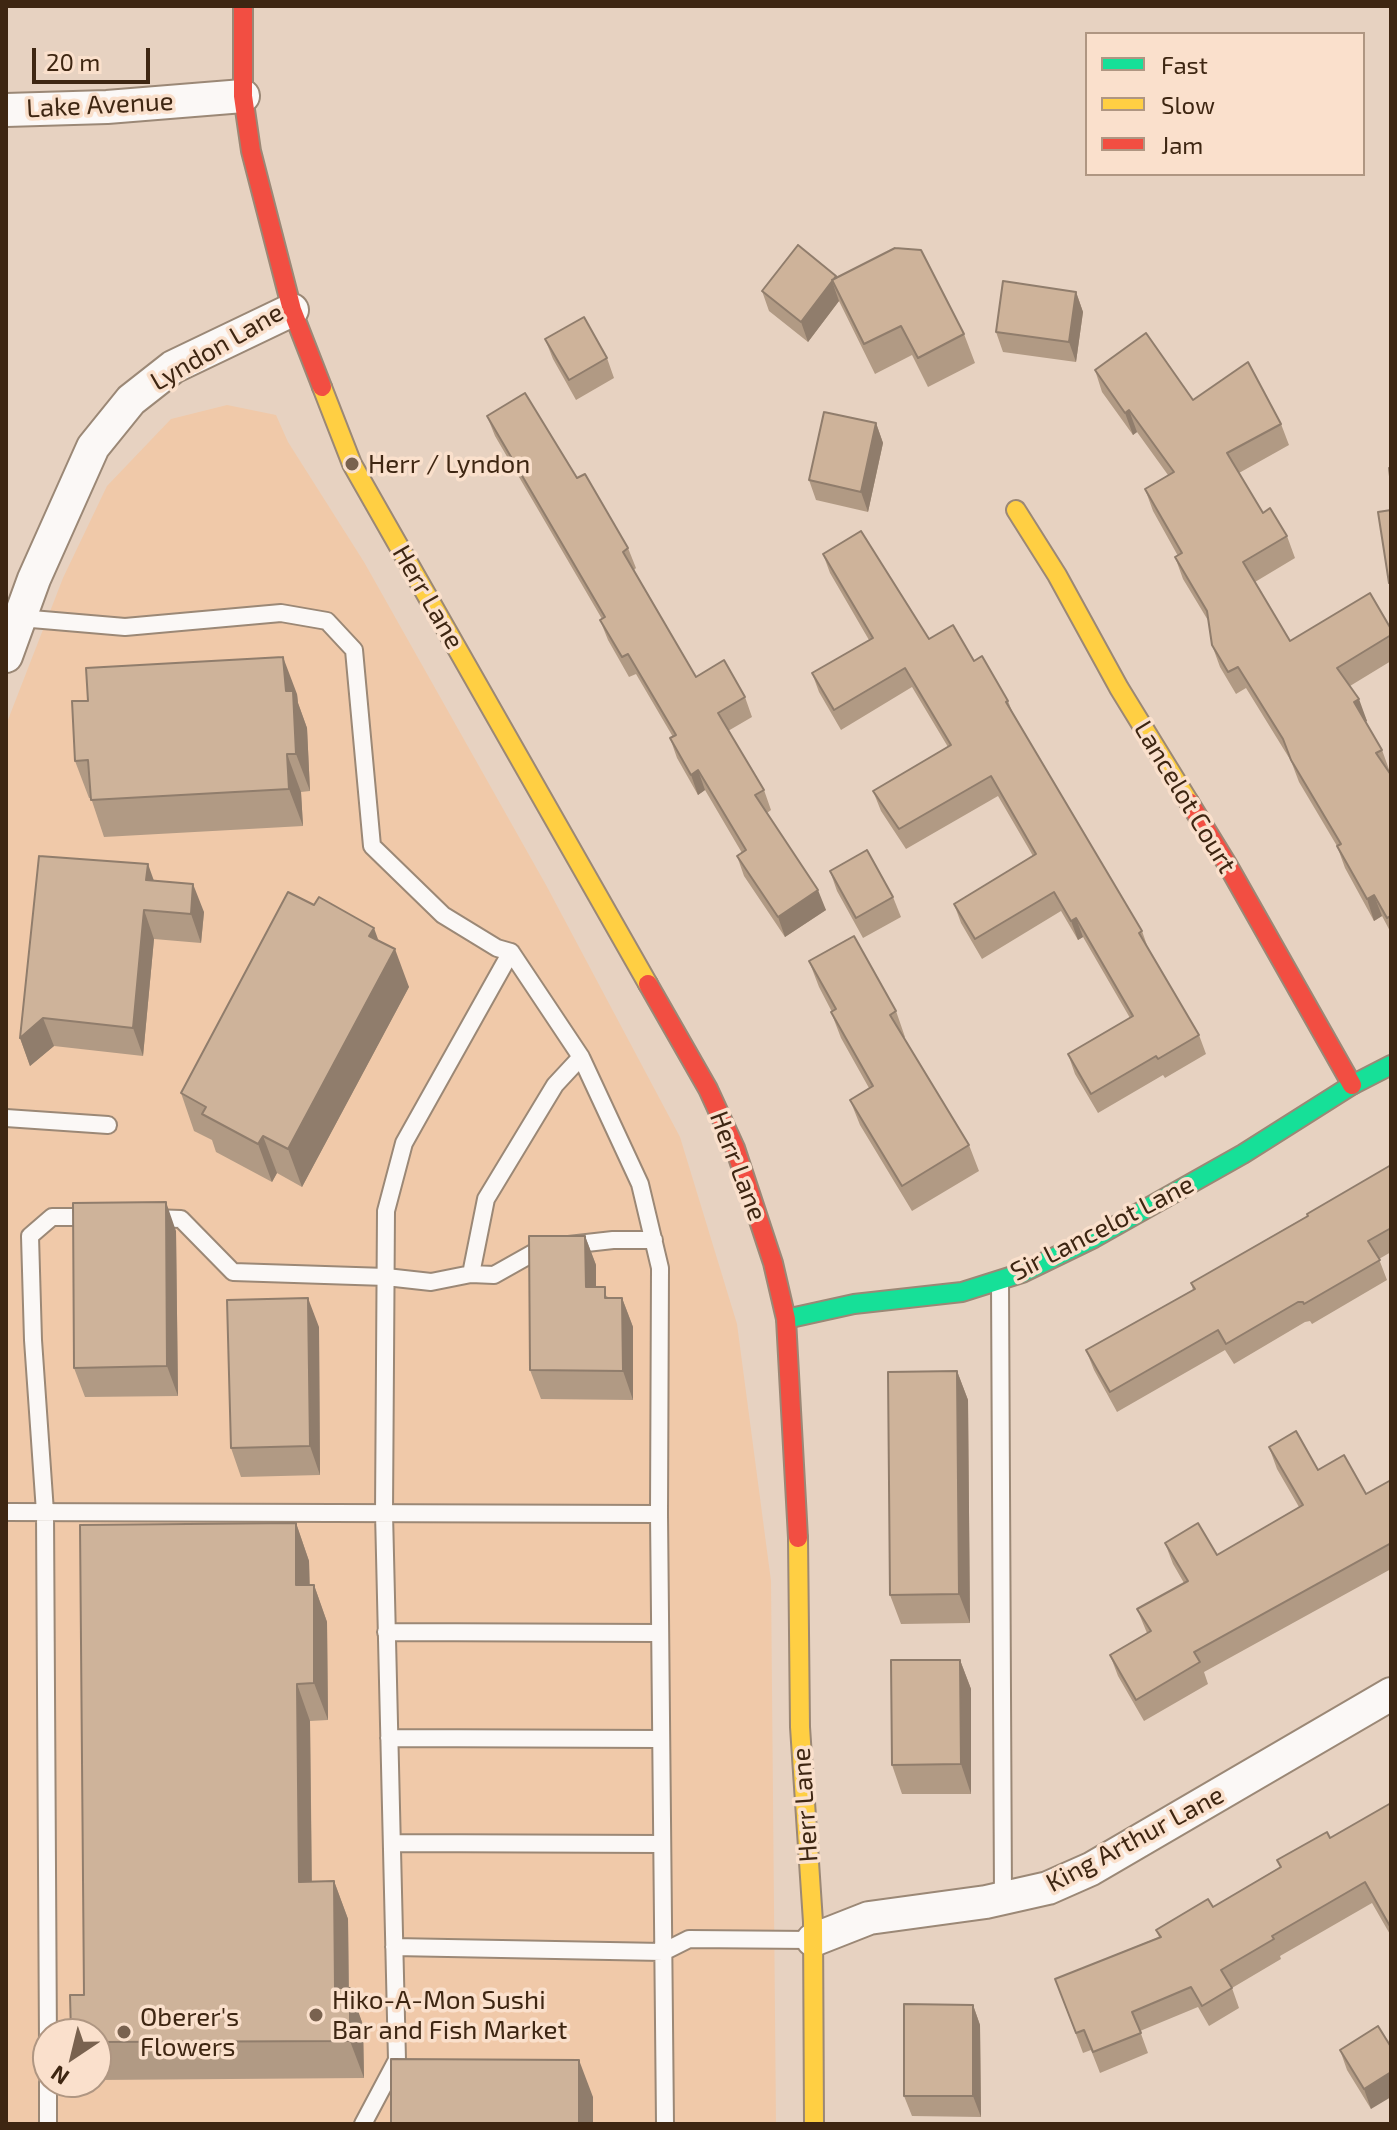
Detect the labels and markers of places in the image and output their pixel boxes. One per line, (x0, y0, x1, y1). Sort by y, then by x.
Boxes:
place label: Herr / Lyndon (368, 448, 530, 480)
marker: Herr / Lyndon (343, 455, 361, 473)
place label: Hiko-A-Mon Sushi Bar and Fish Market (332, 1984, 567, 2046)
place label: Oberer's Flowers (140, 2001, 239, 2062)
marker: Hiko-A-Mon Sushi Bar and Fish Market (307, 2006, 325, 2024)
marker: Oberer's Flowers (115, 2023, 133, 2041)

